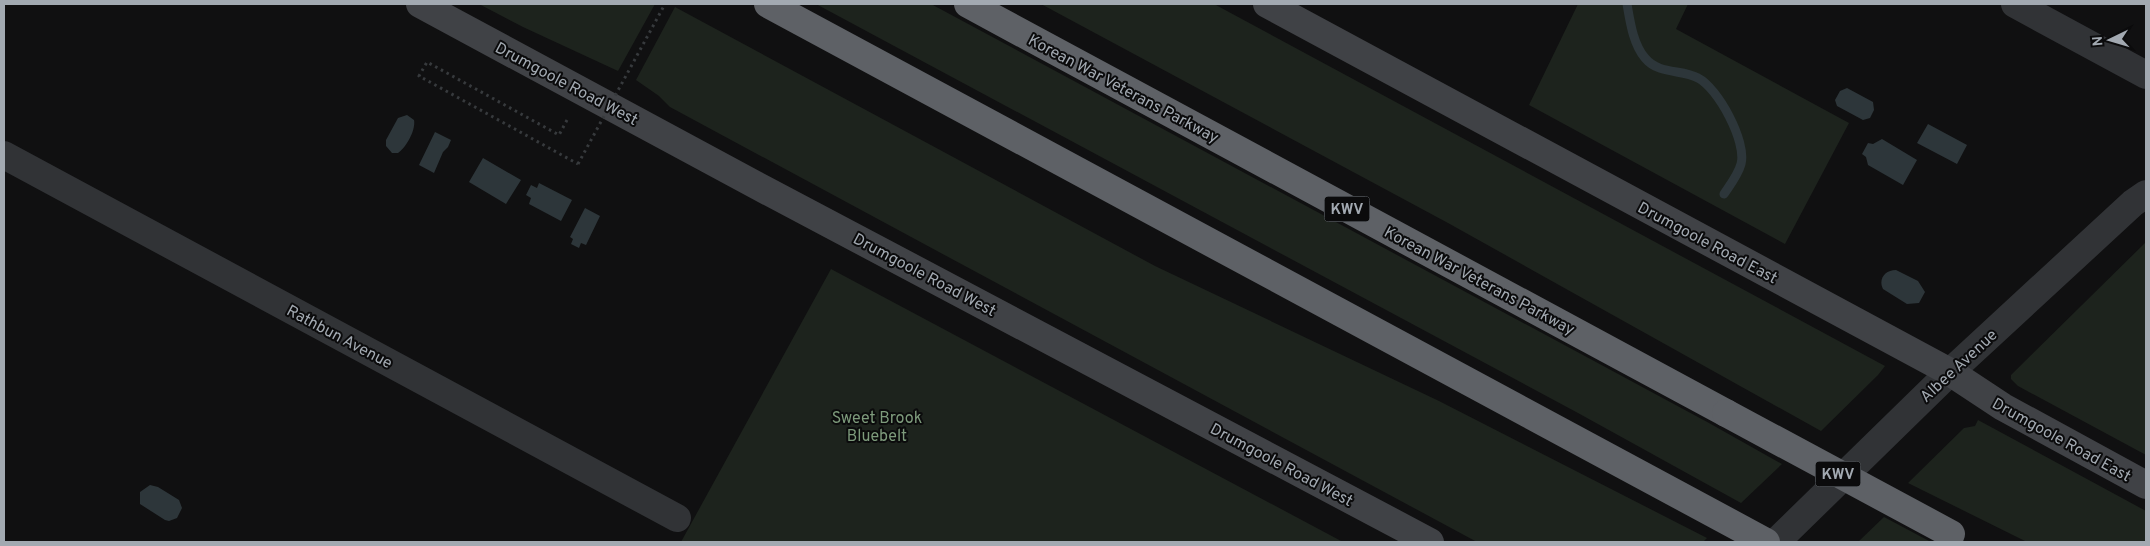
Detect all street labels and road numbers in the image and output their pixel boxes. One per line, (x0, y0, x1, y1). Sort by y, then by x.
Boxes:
street label: Korean War Veterans Parkway (1024, 31, 1222, 149)
street label: Drumgoole Road West (491, 39, 641, 131)
road number: KWV (1324, 196, 1370, 222)
street label: Drumgoole Road East (1634, 198, 1780, 289)
street label: Korean War Veterans Parkway (1380, 223, 1578, 341)
street label: Drumgoole Road West (849, 230, 999, 322)
street label: Rathbun Avenue (283, 301, 395, 374)
street label: Albee Avenue (1917, 326, 2002, 407)
street label: Drumgoole Road East (1988, 394, 2134, 487)
street label: Drumgoole Road West (1206, 420, 1356, 512)
road number: KWV (1816, 462, 1860, 486)

